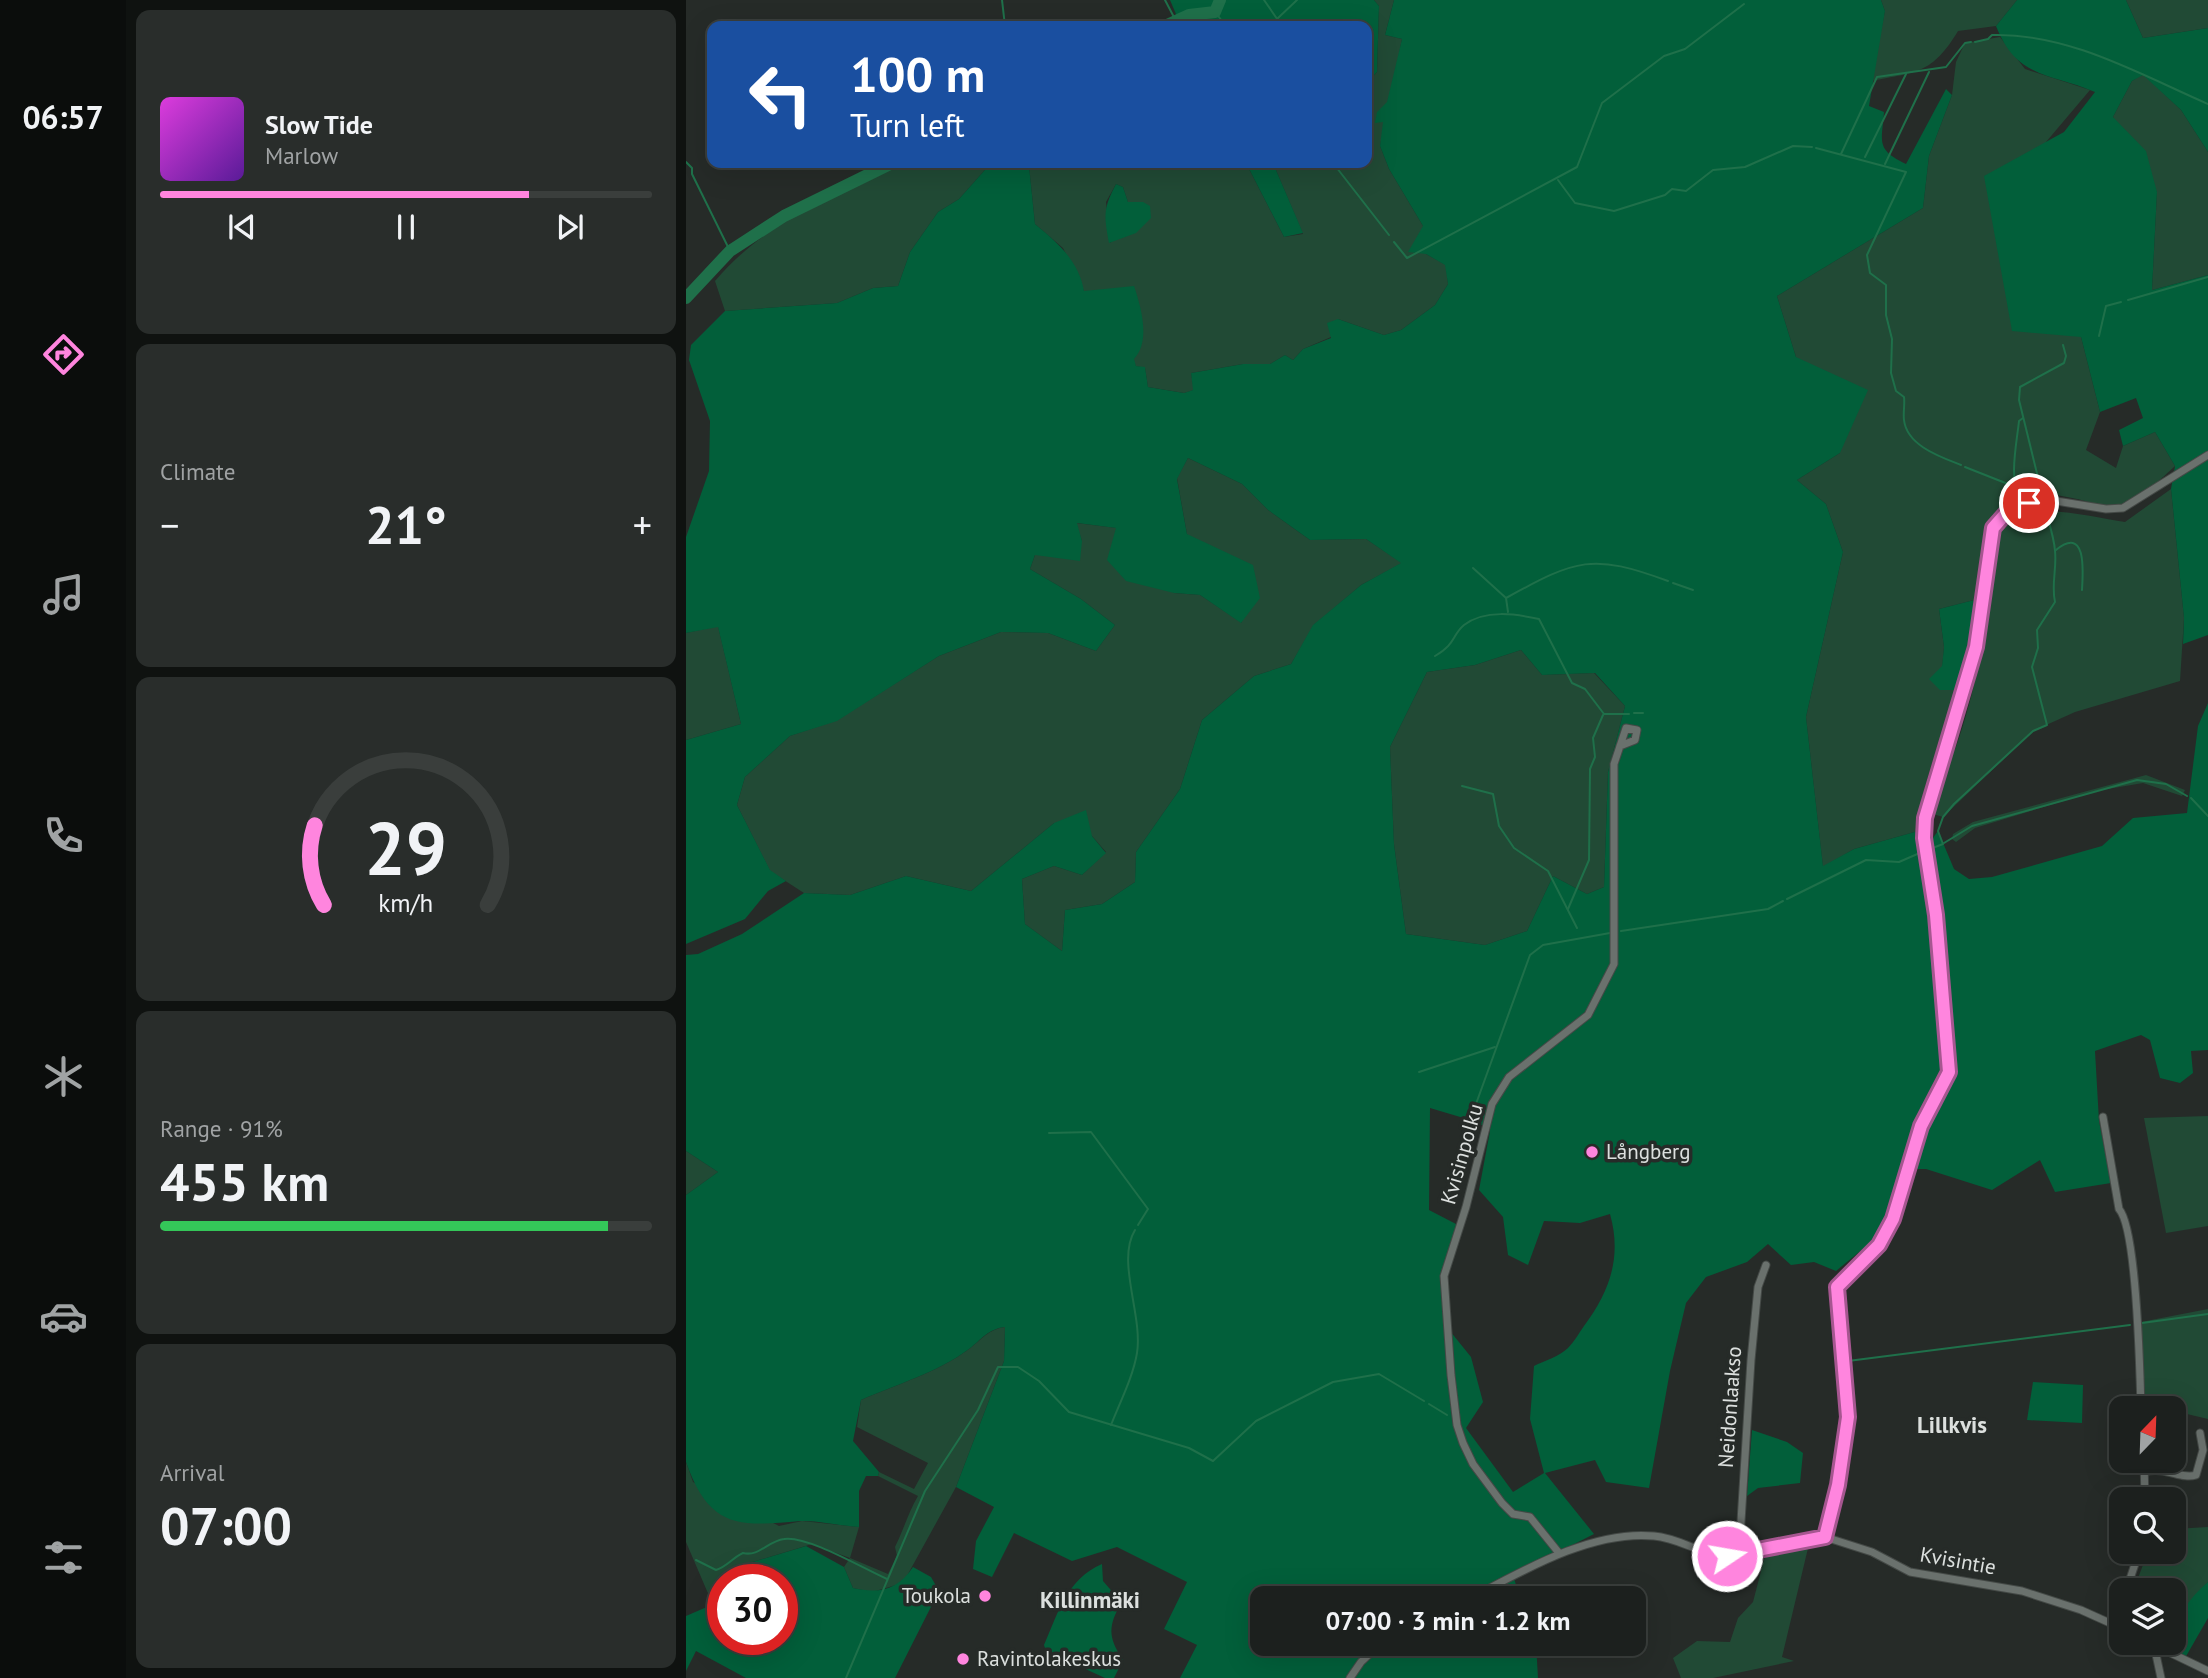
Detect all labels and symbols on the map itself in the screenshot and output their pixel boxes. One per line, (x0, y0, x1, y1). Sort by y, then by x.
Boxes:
pin (1999, 473, 2059, 533)
street label: Kvisinpolku (1434, 1100, 1489, 1207)
place label: Långberg (1606, 1138, 1690, 1165)
marker: Långberg (1584, 1144, 1600, 1160)
street label: Neidonlaakso (1712, 1345, 1747, 1469)
north arrow (2109, 1396, 2186, 1474)
district label: Lillkvis (1917, 1410, 1987, 1439)
position arrow (1690, 1519, 1764, 1593)
street label: Kvisintie (1918, 1541, 1998, 1580)
speed limit sign: 30 (707, 1564, 798, 1655)
place label: Toukola (902, 1582, 971, 1609)
district label: Killinmäki (1040, 1585, 1140, 1614)
marker: Toukola (977, 1588, 993, 1604)
place label: Ravintolakeskus (977, 1645, 1121, 1672)
marker: Ravintolakeskus (955, 1651, 971, 1667)

